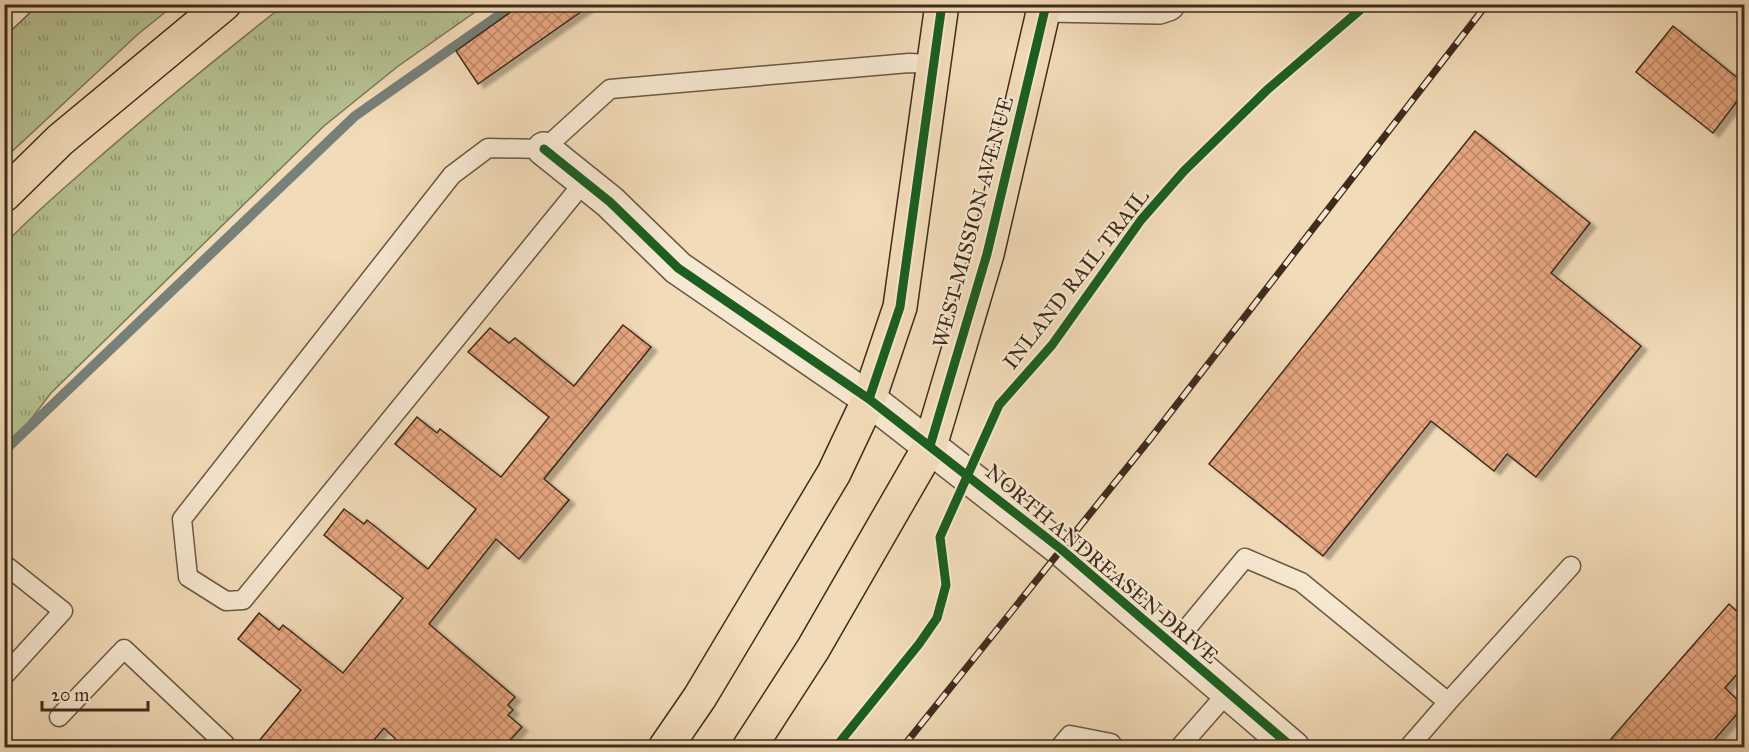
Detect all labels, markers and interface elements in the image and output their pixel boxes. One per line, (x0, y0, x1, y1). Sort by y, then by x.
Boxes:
street label: WEST MISSION AVENUE (927, 93, 1019, 351)
street label: INLAND RAIL TRAIL (997, 183, 1155, 374)
street label: NORTH ANDREASEN DRIVE (980, 459, 1224, 669)
scale bar (42, 674, 148, 712)
text: 20 m (51, 684, 89, 706)

